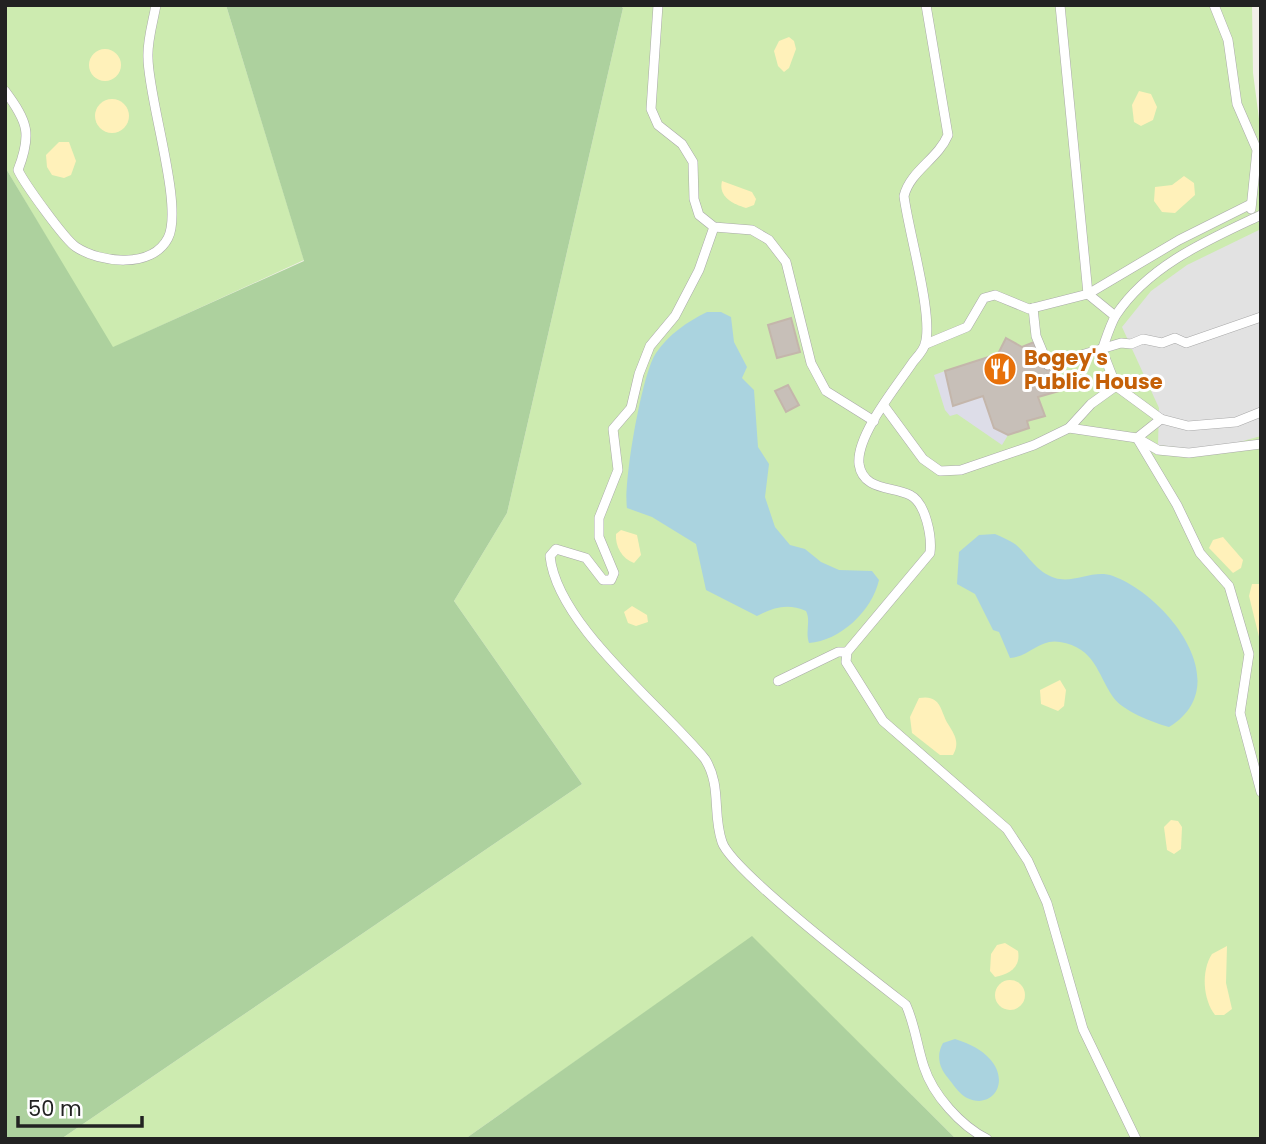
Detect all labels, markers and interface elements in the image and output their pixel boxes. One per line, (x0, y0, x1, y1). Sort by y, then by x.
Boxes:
place label: Bogey's Public House (1024, 343, 1163, 396)
restaurant icon: Bogey's Public House (981, 350, 1019, 388)
scale bar (18, 1084, 142, 1128)
text: 50 m (28, 1094, 82, 1123)

